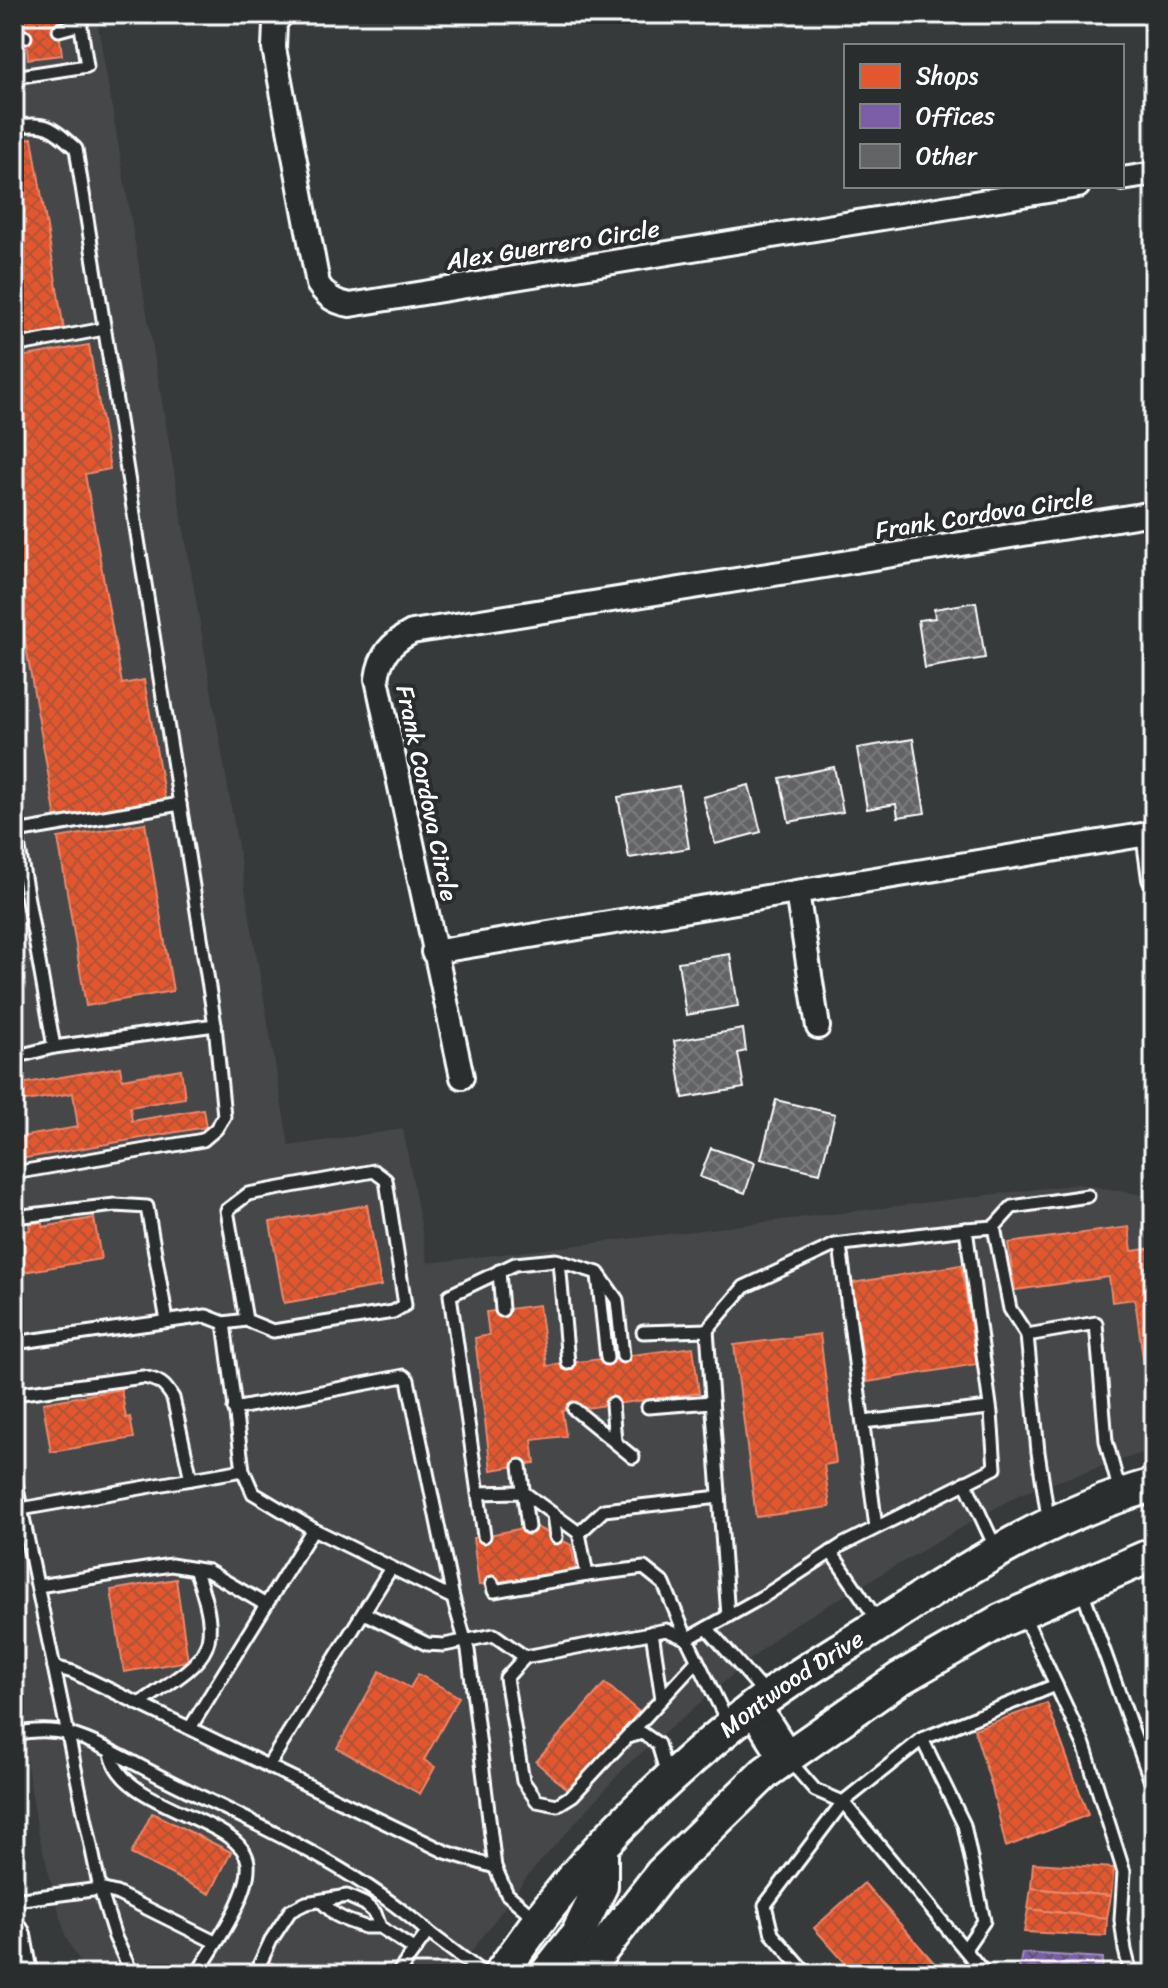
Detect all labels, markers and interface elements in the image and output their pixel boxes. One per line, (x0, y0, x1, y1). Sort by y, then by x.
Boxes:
legend (844, 44, 1124, 188)
text: Shops (916, 55, 979, 97)
text: Offices (916, 95, 995, 137)
text: Other (916, 135, 978, 177)
street label: Alex Guerrero Circle (442, 207, 663, 283)
street label: Frank Cordova Circle (872, 476, 1096, 552)
street label: Frank Cordova Circle (384, 681, 470, 905)
street label: Montwood Drive (709, 1618, 872, 1749)

